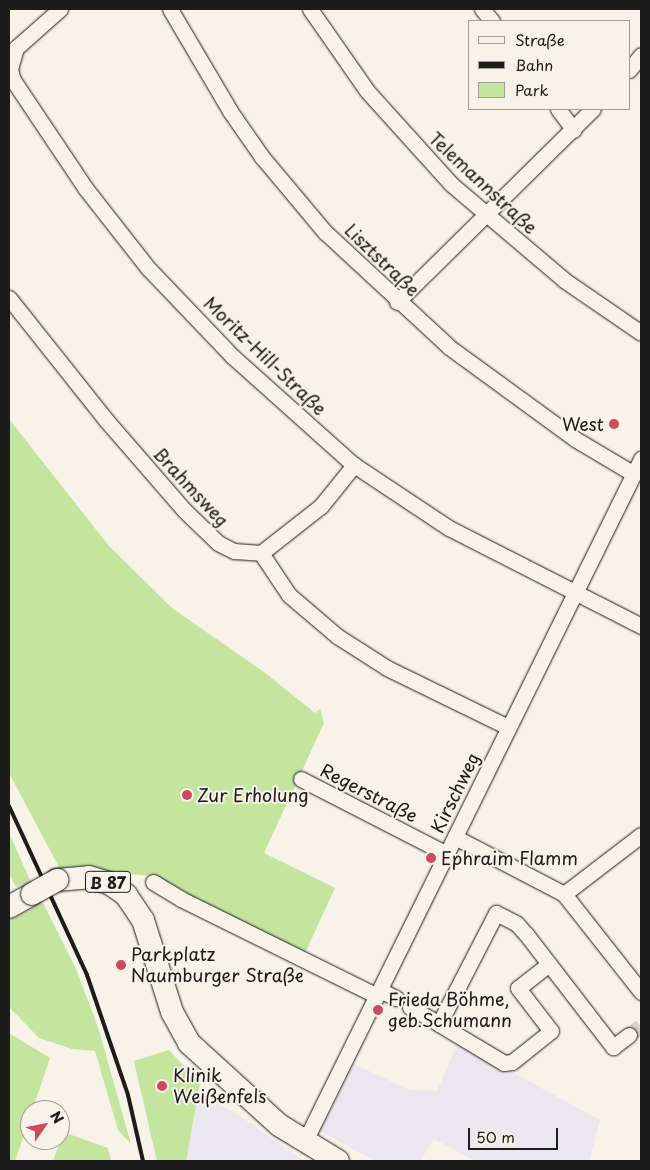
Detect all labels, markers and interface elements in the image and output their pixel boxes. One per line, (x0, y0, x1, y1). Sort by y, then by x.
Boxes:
legend (468, 20, 630, 110)
text: Straße (515, 28, 565, 51)
text: Bahn (515, 53, 553, 76)
text: Park (515, 78, 549, 101)
street label: Telemannstraße (425, 128, 541, 238)
street label: Lisztstraße (340, 219, 424, 301)
street label: Moritz-Hill-Straße (199, 292, 331, 420)
place label: West (562, 413, 604, 435)
marker: West (608, 418, 620, 430)
street label: Brahmsweg (149, 443, 233, 531)
street label: Kirschweg (426, 749, 484, 837)
street label: Regerstraße (317, 759, 421, 827)
place label: Zur Erholung (197, 784, 309, 806)
marker: Zur Erholung (181, 789, 193, 801)
place label: Ephraim Flamm (441, 847, 578, 869)
marker: Ephraim Flamm (425, 852, 437, 864)
road number: B 87 (84, 869, 132, 896)
place label: Parkplatz Naumburger Straße (131, 944, 305, 986)
marker: Parkplatz Naumburger Straße (115, 959, 127, 971)
place label: Frieda Böhme, geb.Schumann (388, 989, 512, 1032)
marker: Frieda Böhme, geb.Schumann (372, 1004, 384, 1016)
place label: Klinik Weißenfels (173, 1065, 266, 1108)
marker: Klinik Weißenfels (155, 1079, 169, 1093)
north arrow (20, 1100, 70, 1150)
text: N (45, 1107, 69, 1127)
scale bar (470, 1118, 560, 1150)
text: 50 m (476, 1125, 515, 1148)

